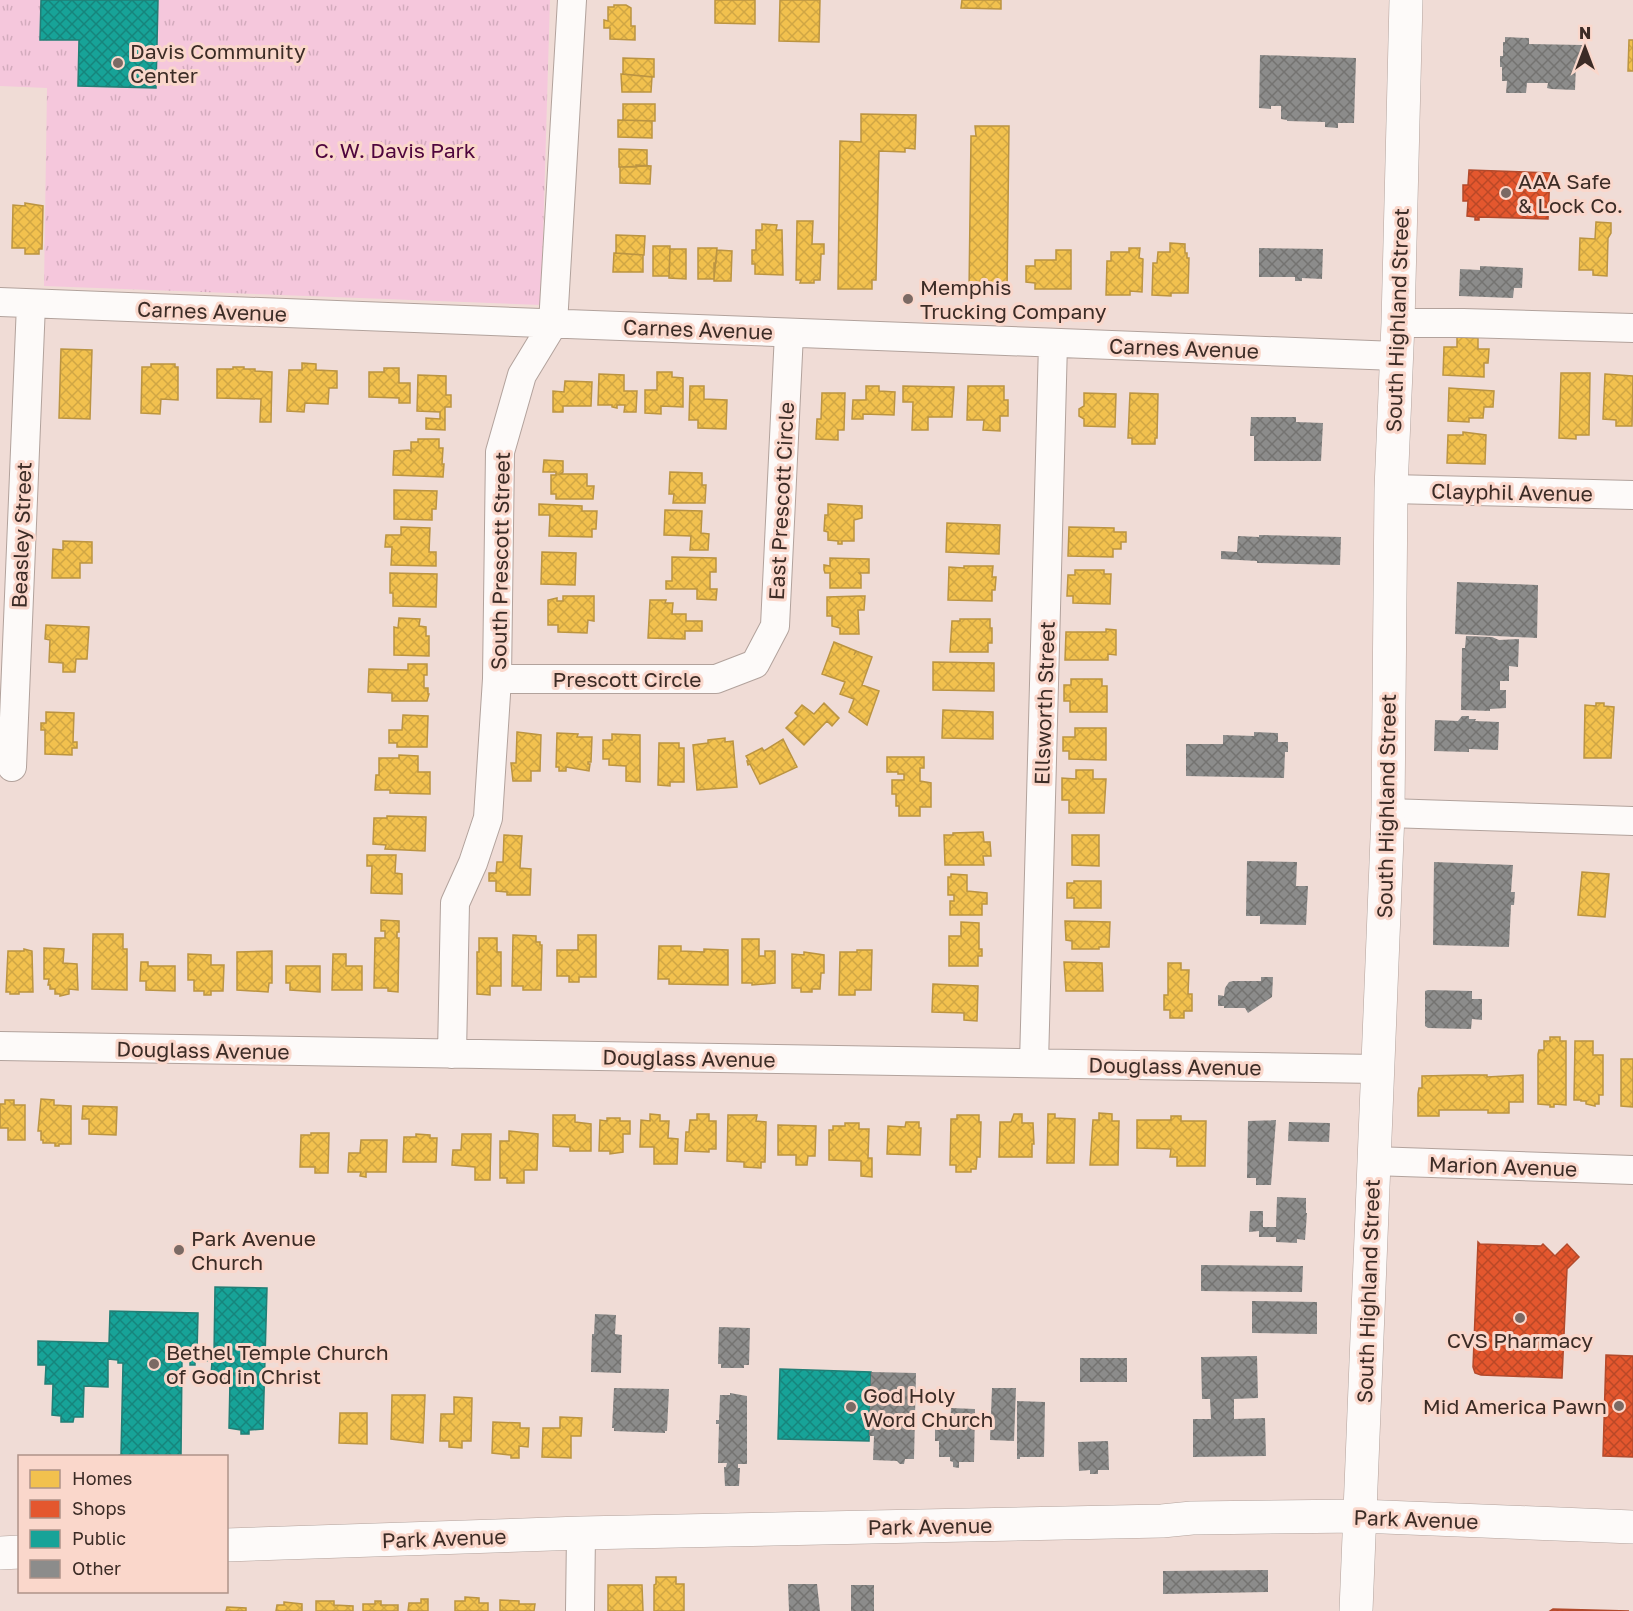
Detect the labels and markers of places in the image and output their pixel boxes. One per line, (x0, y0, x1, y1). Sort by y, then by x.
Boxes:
place label: Davis Community Center (130, 38, 306, 88)
marker: Davis Community Center (111, 56, 125, 70)
place label: AAA Safe & Lock Co. (1518, 168, 1623, 218)
marker: AAA Safe & Lock Co. (1499, 186, 1513, 200)
place label: Memphis Trucking Company (920, 274, 1107, 324)
marker: Memphis Trucking Company (901, 292, 915, 306)
place label: Park Avenue Church (191, 1225, 316, 1275)
marker: Park Avenue Church (172, 1243, 186, 1257)
marker: CVS Pharmacy (1513, 1311, 1527, 1325)
place label: CVS Pharmacy (1447, 1327, 1593, 1353)
place label: Bethel Temple Church of God in Christ (166, 1339, 389, 1389)
marker: Bethel Temple Church of God in Christ (147, 1357, 161, 1371)
place label: God Holy Word Church (863, 1382, 993, 1432)
place label: Mid America Pawn (1423, 1393, 1607, 1419)
marker: Mid America Pawn (1612, 1399, 1626, 1413)
marker: God Holy Word Church (844, 1400, 858, 1414)

